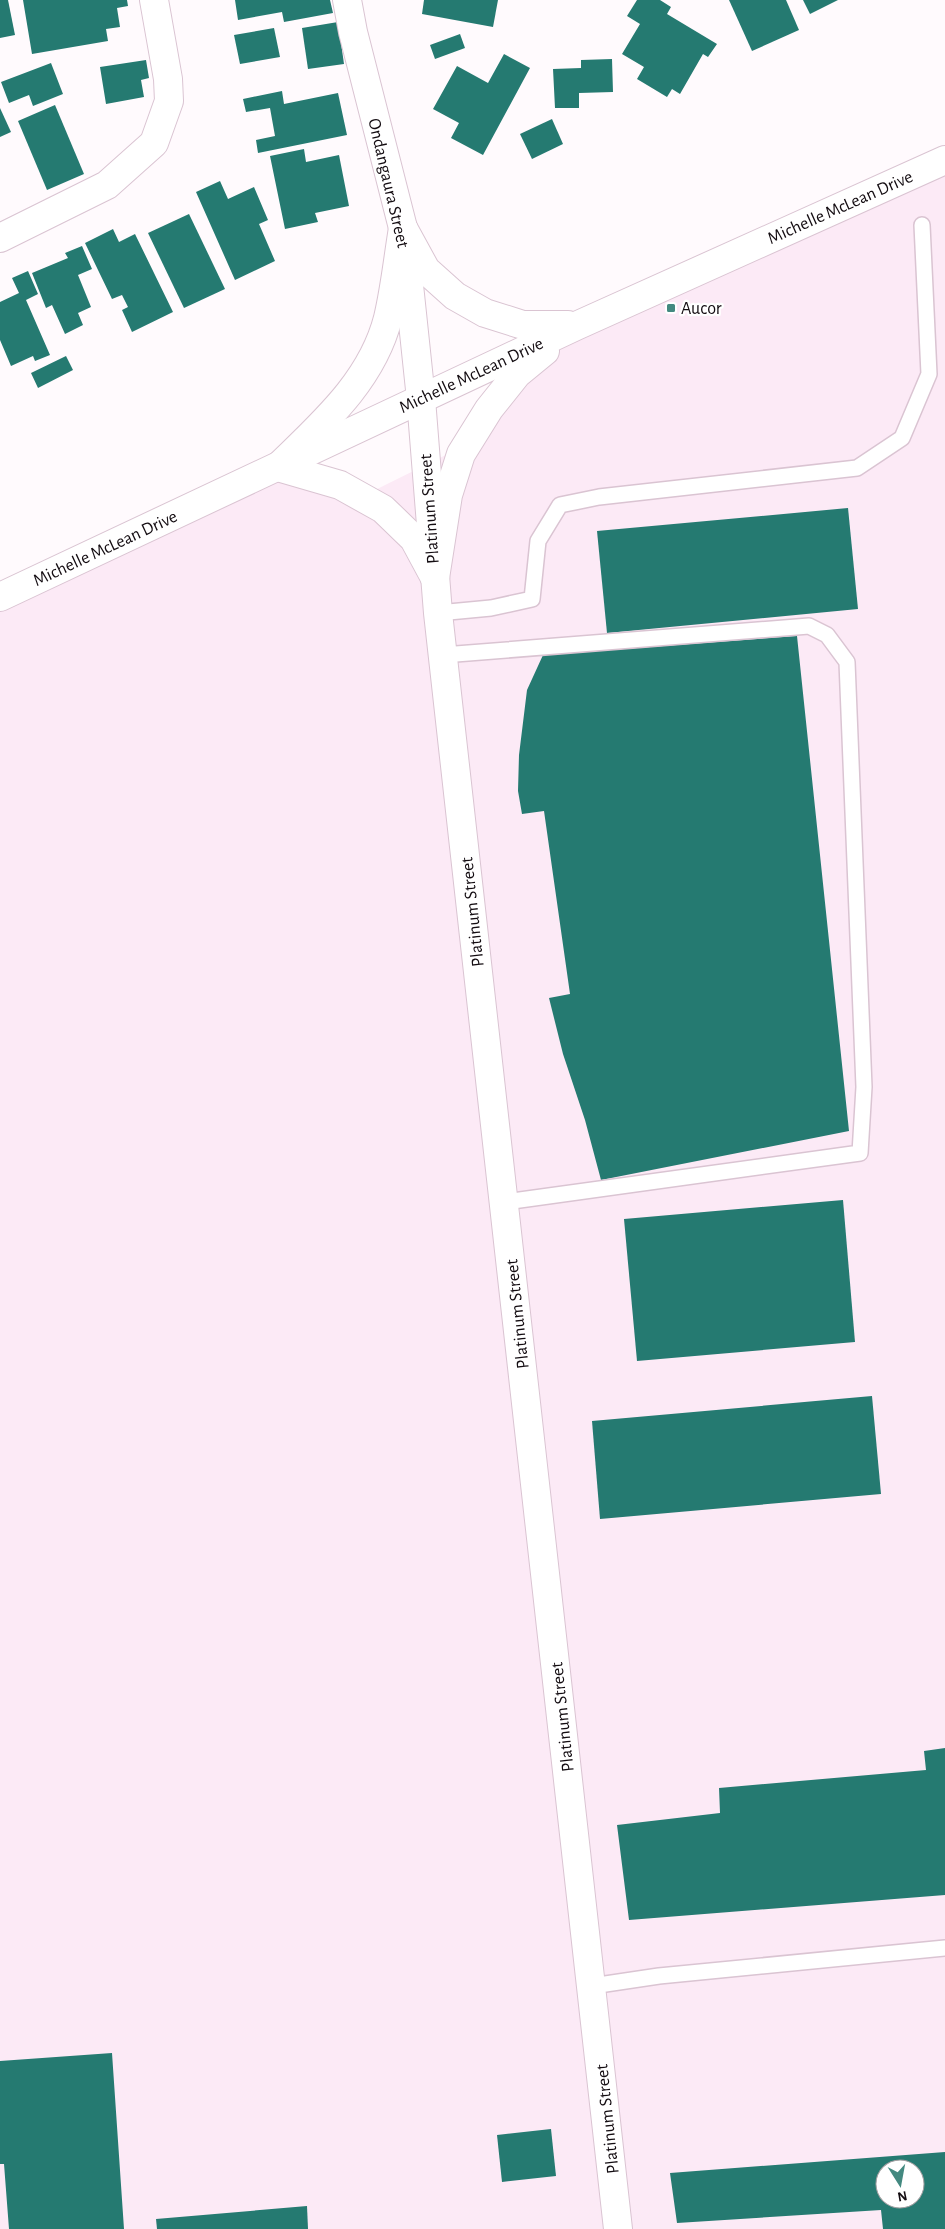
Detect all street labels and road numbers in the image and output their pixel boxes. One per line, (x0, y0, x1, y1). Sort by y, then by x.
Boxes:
street label: Ondangaura Street (364, 117, 412, 250)
street label: Michelle McLean Drive (765, 168, 916, 248)
street label: Michelle McLean Drive (397, 335, 546, 417)
street label: Platinum Street (417, 453, 443, 565)
street label: Michelle McLean Drive (31, 508, 180, 590)
street label: Platinum Street (458, 856, 488, 968)
street label: Platinum Street (503, 1258, 533, 1370)
street label: Platinum Street (548, 1661, 578, 1773)
street label: Platinum Street (593, 2063, 623, 2175)

